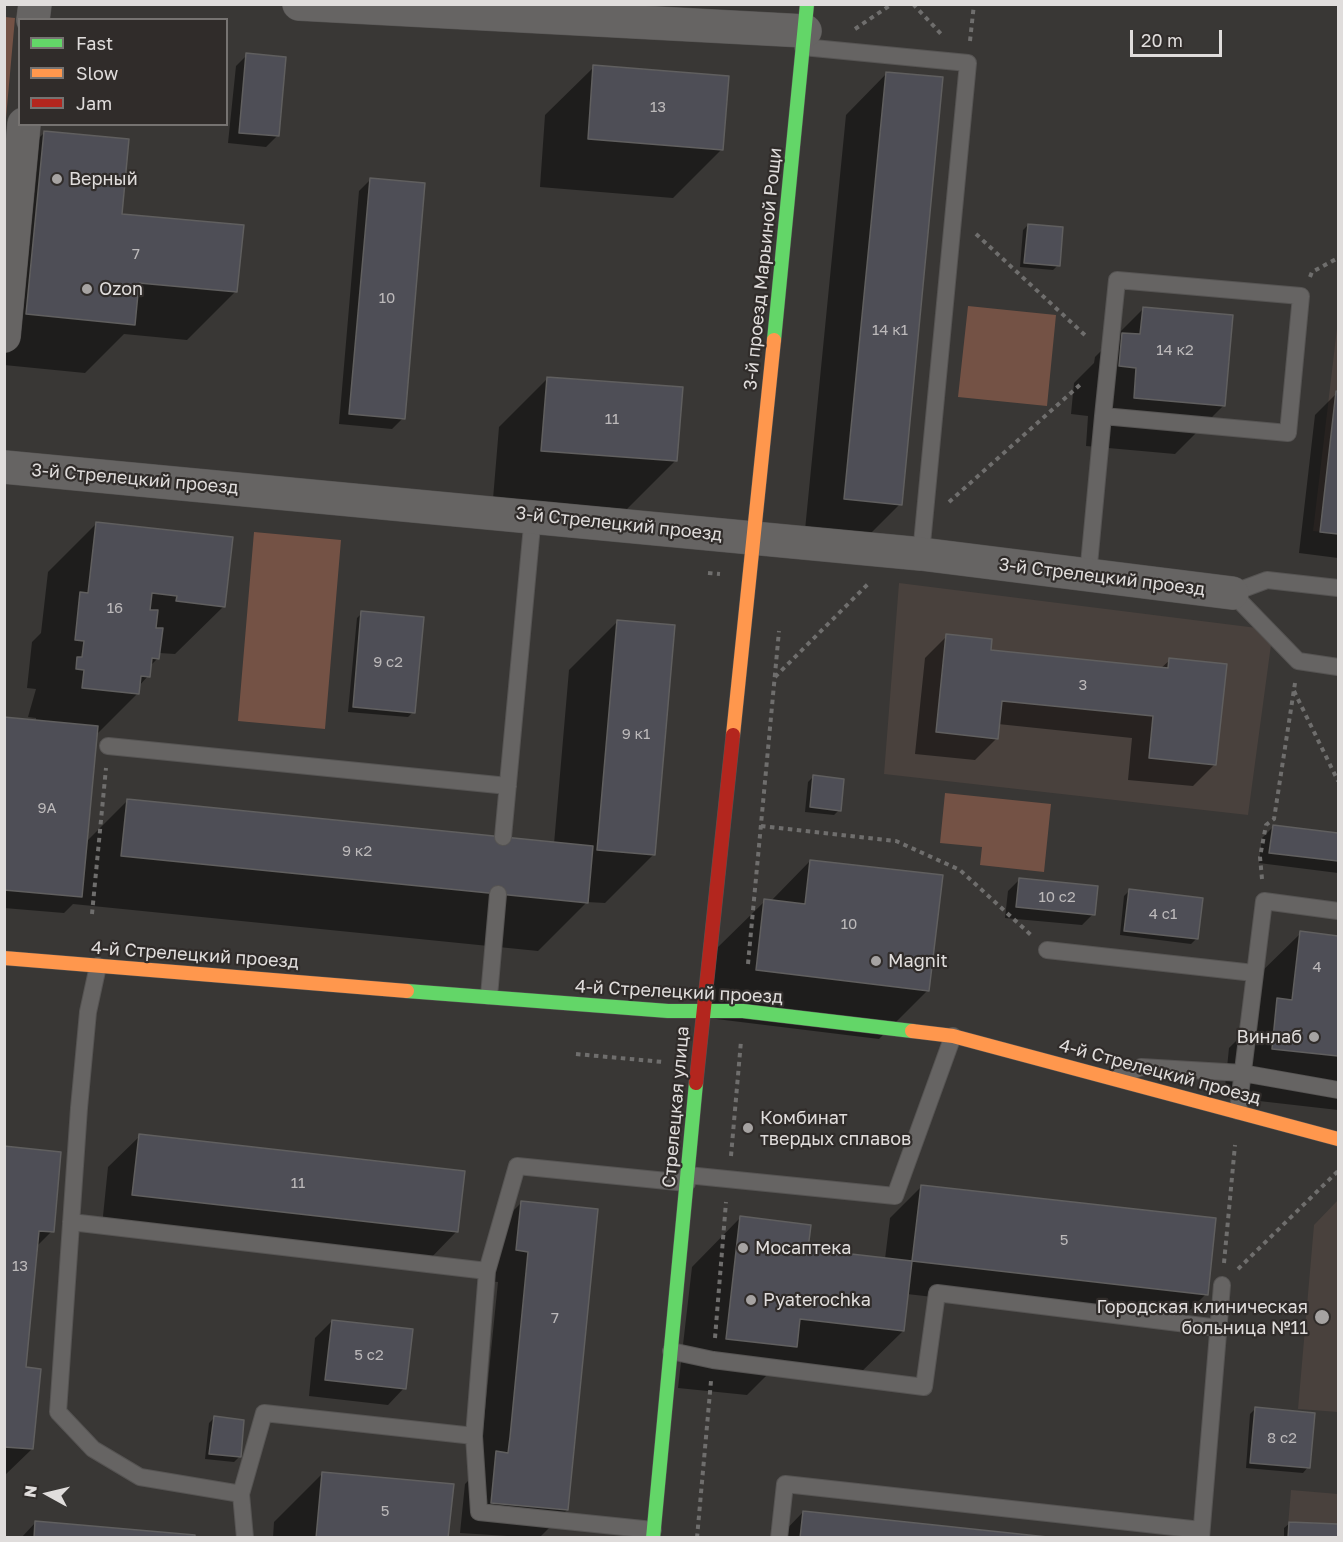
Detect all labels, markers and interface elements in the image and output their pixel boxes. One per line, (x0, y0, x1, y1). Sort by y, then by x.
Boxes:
legend (18, 18, 228, 126)
scale bar (1133, 18, 1224, 56)
text: 20 m (1141, 29, 1183, 51)
text: Fast (76, 32, 113, 54)
text: Slow (76, 62, 118, 84)
text: Jam (76, 92, 112, 114)
house number: 13 (650, 98, 666, 116)
street label: 3-й проезд Марьиной Рощи (740, 147, 786, 391)
place label: Верный (69, 168, 138, 190)
marker: Верный (50, 172, 64, 186)
house number: 7 (132, 245, 140, 263)
place label: Ozon (99, 278, 143, 300)
marker: Ozon (80, 282, 94, 296)
house number: 10 (379, 289, 395, 307)
house number: 14 к1 (872, 321, 908, 339)
house number: 14 к2 (1156, 341, 1194, 359)
house number: 11 (605, 410, 619, 428)
street label: 3-й Стрелецкий проезд (31, 459, 239, 499)
street label: 3-й Стрелецкий проезд (515, 502, 723, 546)
street label: 3-й Стрелецкий проезд (998, 554, 1206, 600)
house number: 16 (107, 599, 123, 617)
house number: 9 с2 (373, 653, 403, 671)
house number: 3 (1079, 676, 1087, 694)
house number: 9 к1 (622, 725, 650, 743)
house number: 9А (37, 799, 57, 817)
house number: 9 к2 (342, 842, 372, 860)
house number: 10 с2 (1038, 888, 1076, 906)
house number: 4 с1 (1149, 905, 1177, 923)
house number: 10 (841, 915, 857, 933)
street label: 4-й Стрелецкий проезд (90, 937, 300, 973)
place label: Magnit (888, 950, 948, 972)
marker: Magnit (869, 954, 883, 968)
house number: 4 (1312, 958, 1322, 976)
street label: 4-й Стрелецкий проезд (575, 976, 783, 1008)
street label: Стрелецкая улица (658, 1025, 694, 1189)
place label: Винлаб (1237, 1026, 1302, 1048)
marker: Винлаб (1307, 1030, 1321, 1044)
street label: 4-й Стрелецкий проезд (1057, 1035, 1263, 1109)
place label: Комбинат твердых сплавов (760, 1107, 911, 1150)
marker: Комбинат твердых сплавов (741, 1121, 755, 1135)
house number: 11 (291, 1174, 305, 1192)
house number: 5 (1060, 1231, 1068, 1249)
place label: Мосаптека (755, 1237, 851, 1259)
marker: Мосаптека (736, 1241, 750, 1255)
house number: 13 (12, 1257, 28, 1275)
place label: Pyaterochka (763, 1289, 871, 1311)
marker: Pyaterochka (744, 1293, 758, 1307)
place label: Городская клиническая больница №11 (1097, 1296, 1308, 1338)
marker: Городская клиническая больница №11 (1313, 1308, 1331, 1326)
house number: 7 (551, 1309, 559, 1327)
house number: 5 с2 (354, 1346, 384, 1364)
house number: 8 с2 (1267, 1429, 1297, 1447)
north arrow (18, 1464, 78, 1524)
text: N (19, 1484, 41, 1499)
house number: 5 (381, 1502, 389, 1520)

